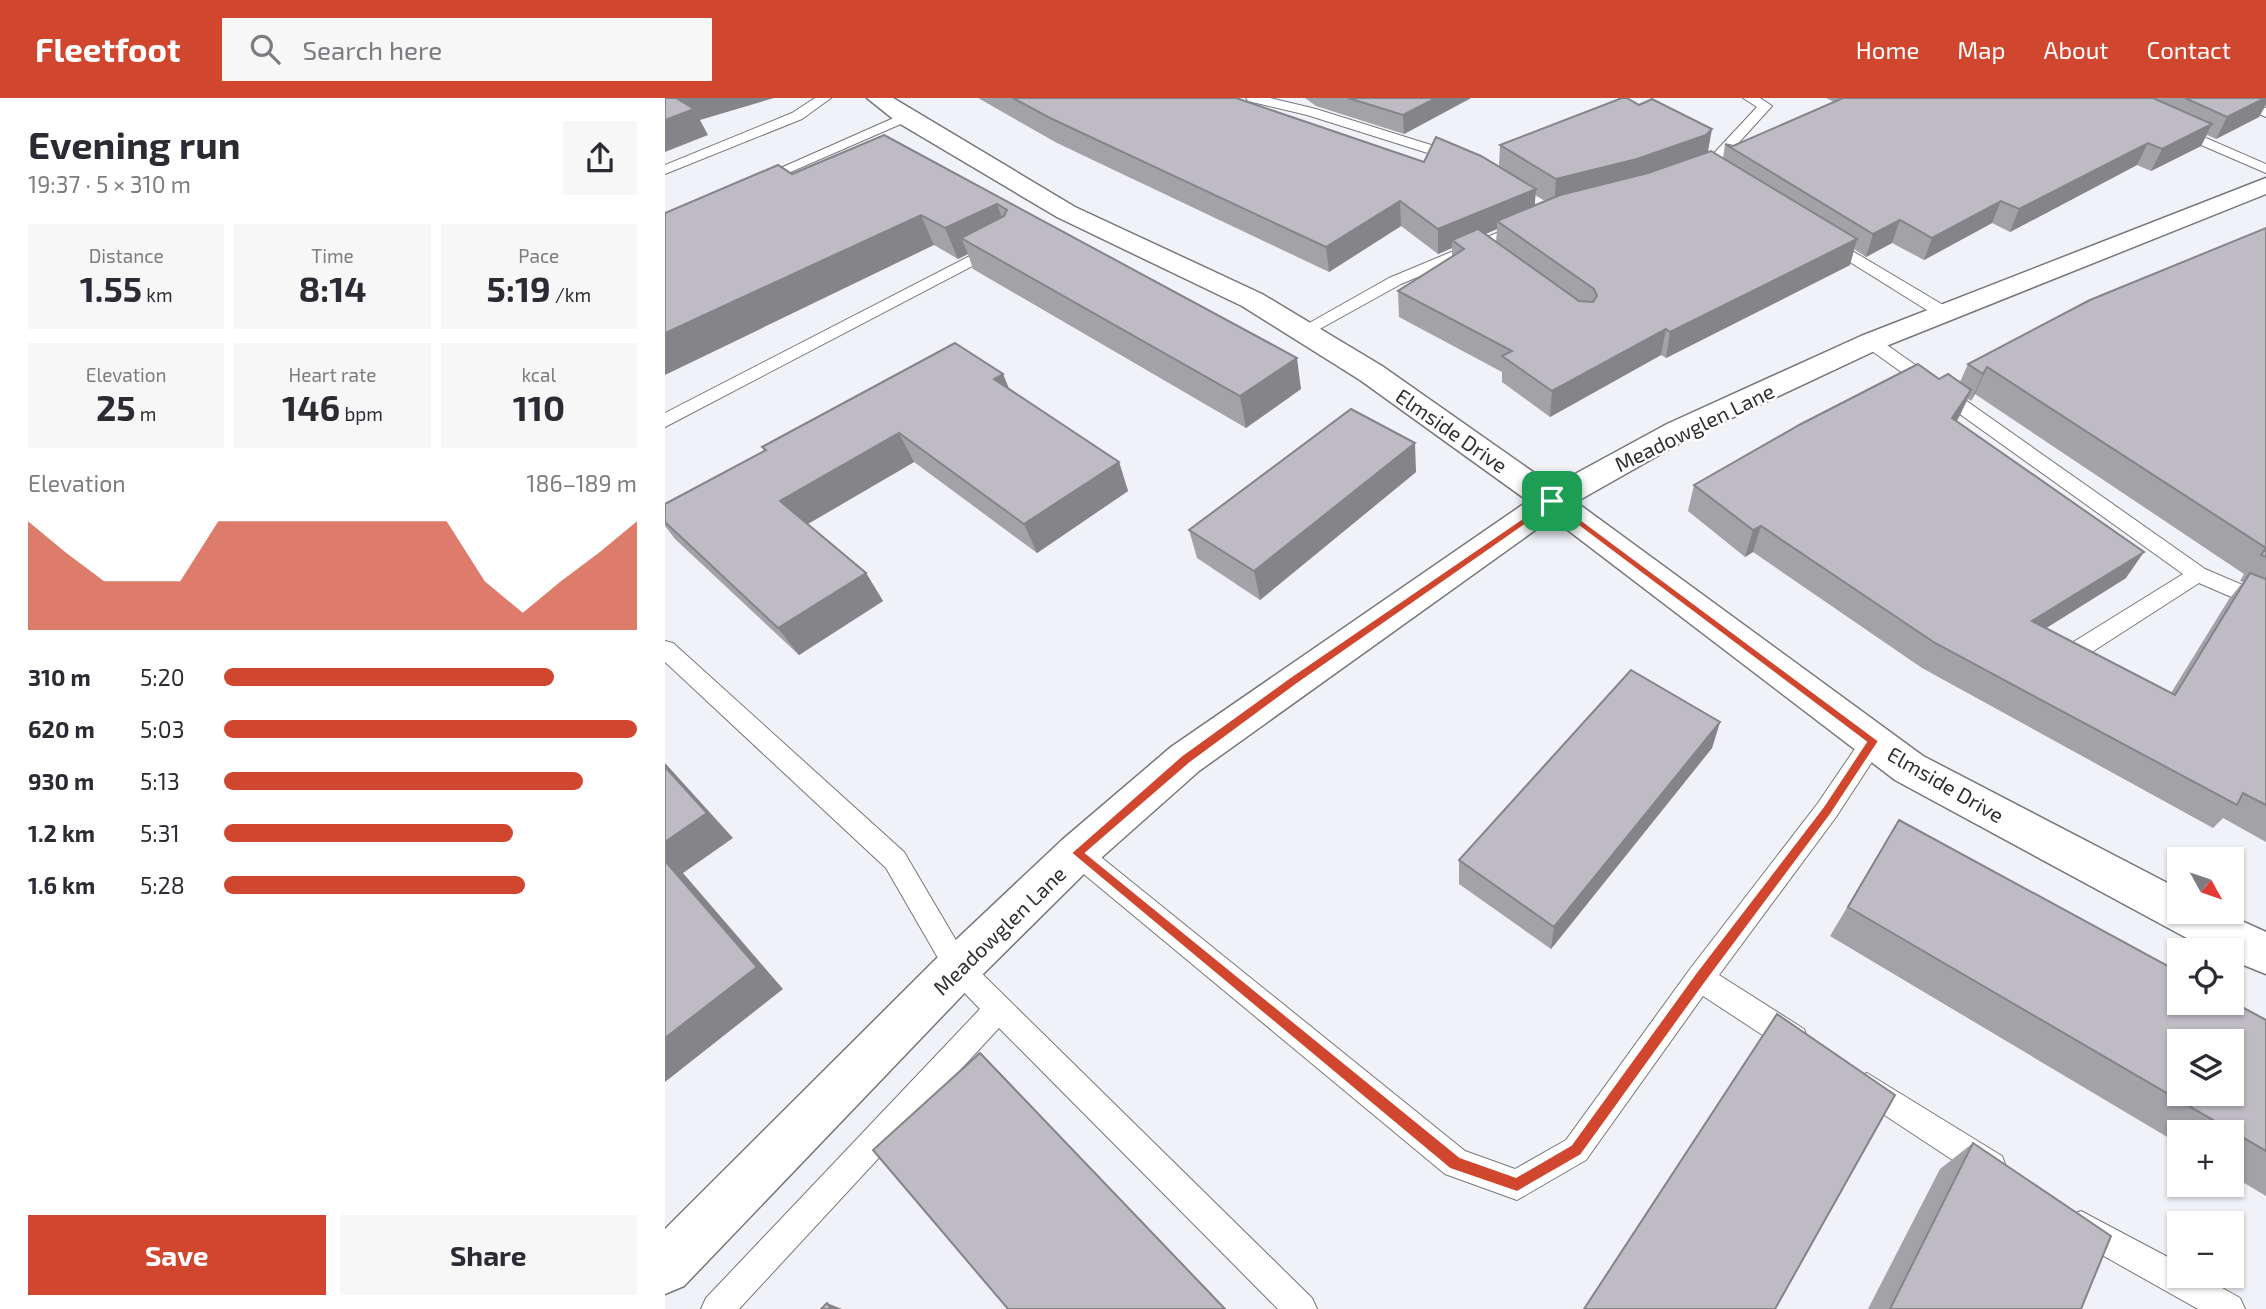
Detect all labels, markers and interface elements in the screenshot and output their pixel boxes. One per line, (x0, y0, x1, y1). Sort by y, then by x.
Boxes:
search box (222, 18, 712, 81)
text: Fleetfoot (35, 29, 180, 69)
icon: search (246, 30, 284, 68)
text: Search here (302, 34, 442, 65)
text: Home (1856, 35, 1919, 64)
text: Map (1957, 35, 2005, 64)
text: About (2043, 35, 2109, 64)
text: Contact (2147, 35, 2231, 64)
text: Evening run (28, 121, 241, 167)
button: share (563, 121, 637, 195)
text: 19:37 · 5 × 310 m (28, 170, 191, 198)
text: Distance (89, 244, 164, 267)
text: Time (311, 244, 354, 267)
text: Pace (518, 244, 559, 267)
text: 1.55 (80, 267, 142, 309)
text: 8:14 (298, 267, 367, 309)
text: 5:19 (487, 267, 551, 309)
text: km (142, 283, 173, 306)
text: /km (551, 283, 591, 306)
text: Elevation (86, 363, 166, 386)
text: Heart rate (289, 363, 376, 386)
text: kcal (521, 363, 556, 386)
street label: Meadowglen Lane (1610, 378, 1778, 476)
street label: Elmside Drive (1392, 382, 1512, 478)
text: 25 (96, 386, 136, 428)
text: 146 (282, 386, 340, 428)
text: 110 (513, 386, 565, 428)
text: m (136, 402, 156, 425)
text: bpm (340, 402, 383, 425)
text: Elevation (28, 469, 126, 497)
text: 186–189 m (526, 469, 637, 497)
pin (1522, 471, 1582, 531)
icon: arrive (1533, 482, 1571, 520)
text: 310 m (28, 663, 91, 691)
text: 5:20 (140, 663, 185, 691)
text: 620 m (28, 715, 95, 743)
text: 5:03 (140, 715, 184, 743)
street label: Elmside Drive (1883, 741, 2009, 827)
text: 930 m (28, 767, 94, 795)
text: 5:13 (140, 767, 180, 795)
text: 1.2 km (28, 819, 95, 847)
text: 5:31 (140, 819, 180, 847)
north arrow (2167, 847, 2243, 924)
map controls (2167, 847, 2244, 1288)
street label: Meadowglen Lane (928, 860, 1070, 1000)
text: 1.6 km (28, 871, 95, 899)
text: 5:28 (140, 871, 185, 899)
button: locate (2167, 938, 2244, 1015)
button: layers (2167, 1029, 2244, 1106)
button: + (2167, 1120, 2244, 1197)
button: − (2167, 1211, 2244, 1288)
button: Save (28, 1215, 326, 1295)
button: Share (340, 1215, 637, 1295)

